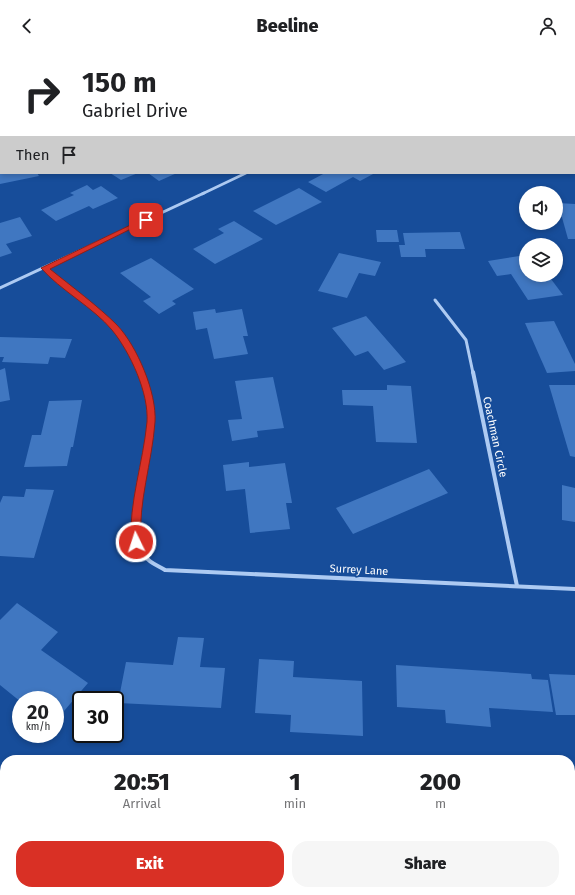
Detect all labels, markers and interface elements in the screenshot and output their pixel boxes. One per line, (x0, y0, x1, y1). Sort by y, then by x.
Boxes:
icon: back (16, 15, 38, 37)
text: Beeline (257, 15, 318, 37)
icon: person (537, 15, 559, 37)
text: 150 m (82, 66, 157, 99)
icon: right (16, 68, 68, 120)
text: Gabriel Drive (82, 100, 188, 122)
icon: arrive (58, 144, 80, 166)
text: Then (16, 146, 50, 164)
map controls (519, 186, 563, 282)
button: sound (519, 186, 563, 230)
pin (129, 203, 163, 237)
icon: arrive (135, 209, 157, 231)
button: layers (519, 238, 563, 282)
street label: Coachman Circle (480, 395, 510, 479)
position arrow (115, 521, 157, 563)
street label: Surrey Lane (329, 562, 389, 578)
speed limit sign: 30 (72, 691, 124, 743)
text: 20 (27, 700, 49, 724)
text: km/h (26, 721, 50, 733)
text: 20:51 (114, 768, 170, 796)
text: 1 (289, 768, 301, 796)
text: 200 (420, 768, 461, 796)
text: Arrival (123, 796, 161, 811)
text: min (284, 796, 306, 811)
text: m (435, 796, 446, 811)
button: Exit (16, 841, 284, 887)
button: Share (292, 841, 559, 887)

